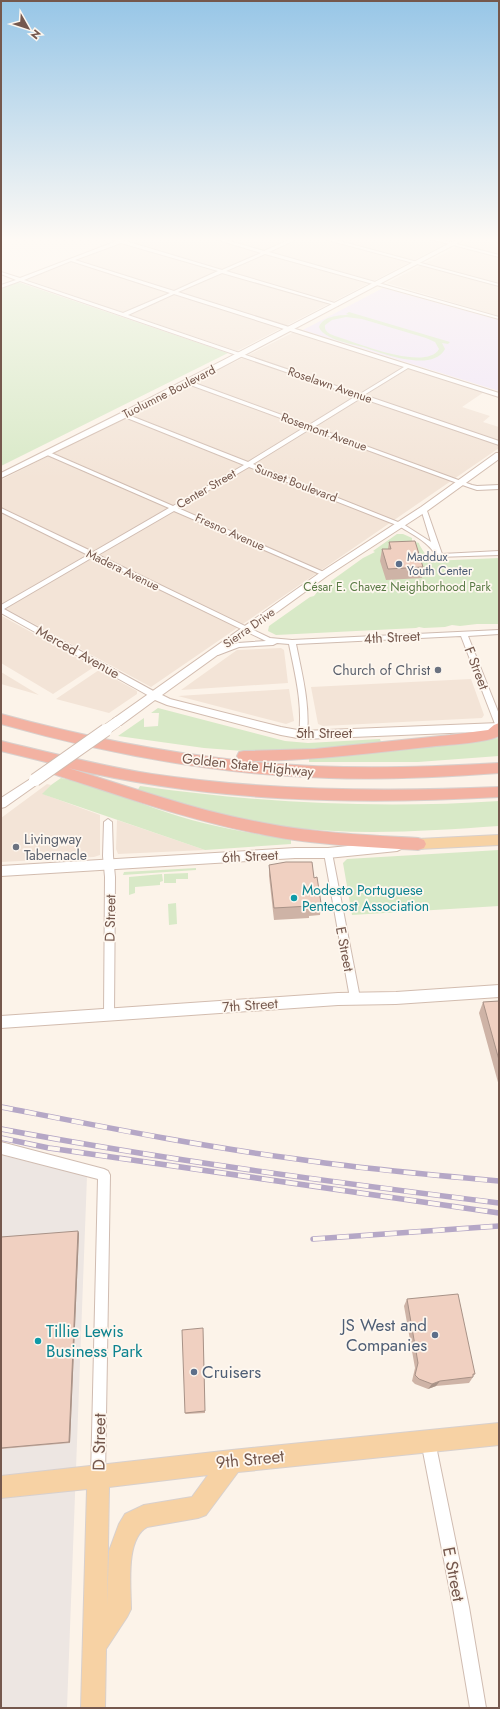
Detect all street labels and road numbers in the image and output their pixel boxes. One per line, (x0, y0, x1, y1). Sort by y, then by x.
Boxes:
street label: Tuolumne Boulevard (119, 361, 219, 423)
street label: Roselawn Avenue (285, 362, 375, 408)
street label: Rosemont Avenue (278, 408, 370, 456)
street label: Sunset Boulevard (252, 459, 340, 507)
street label: Center Street (173, 465, 239, 513)
street label: Fresno Avenue (192, 509, 268, 555)
street label: Madera Avenue (83, 545, 163, 595)
street label: Sierra Drive (219, 603, 279, 653)
street label: Merced Avenue (33, 621, 123, 683)
street label: 4th Street (363, 626, 421, 648)
street label: F Street (460, 644, 495, 693)
street label: 5th Street (296, 723, 353, 743)
street label: Golden State Highway (181, 748, 316, 782)
street label: 6th Street (221, 845, 279, 867)
street label: D Street (100, 894, 120, 942)
street label: E Street (331, 925, 359, 974)
street label: 7th Street (222, 993, 279, 1017)
street label: D Street (87, 1413, 111, 1471)
street label: 9th Street (215, 1443, 285, 1475)
street label: E Street (437, 1545, 471, 1603)

